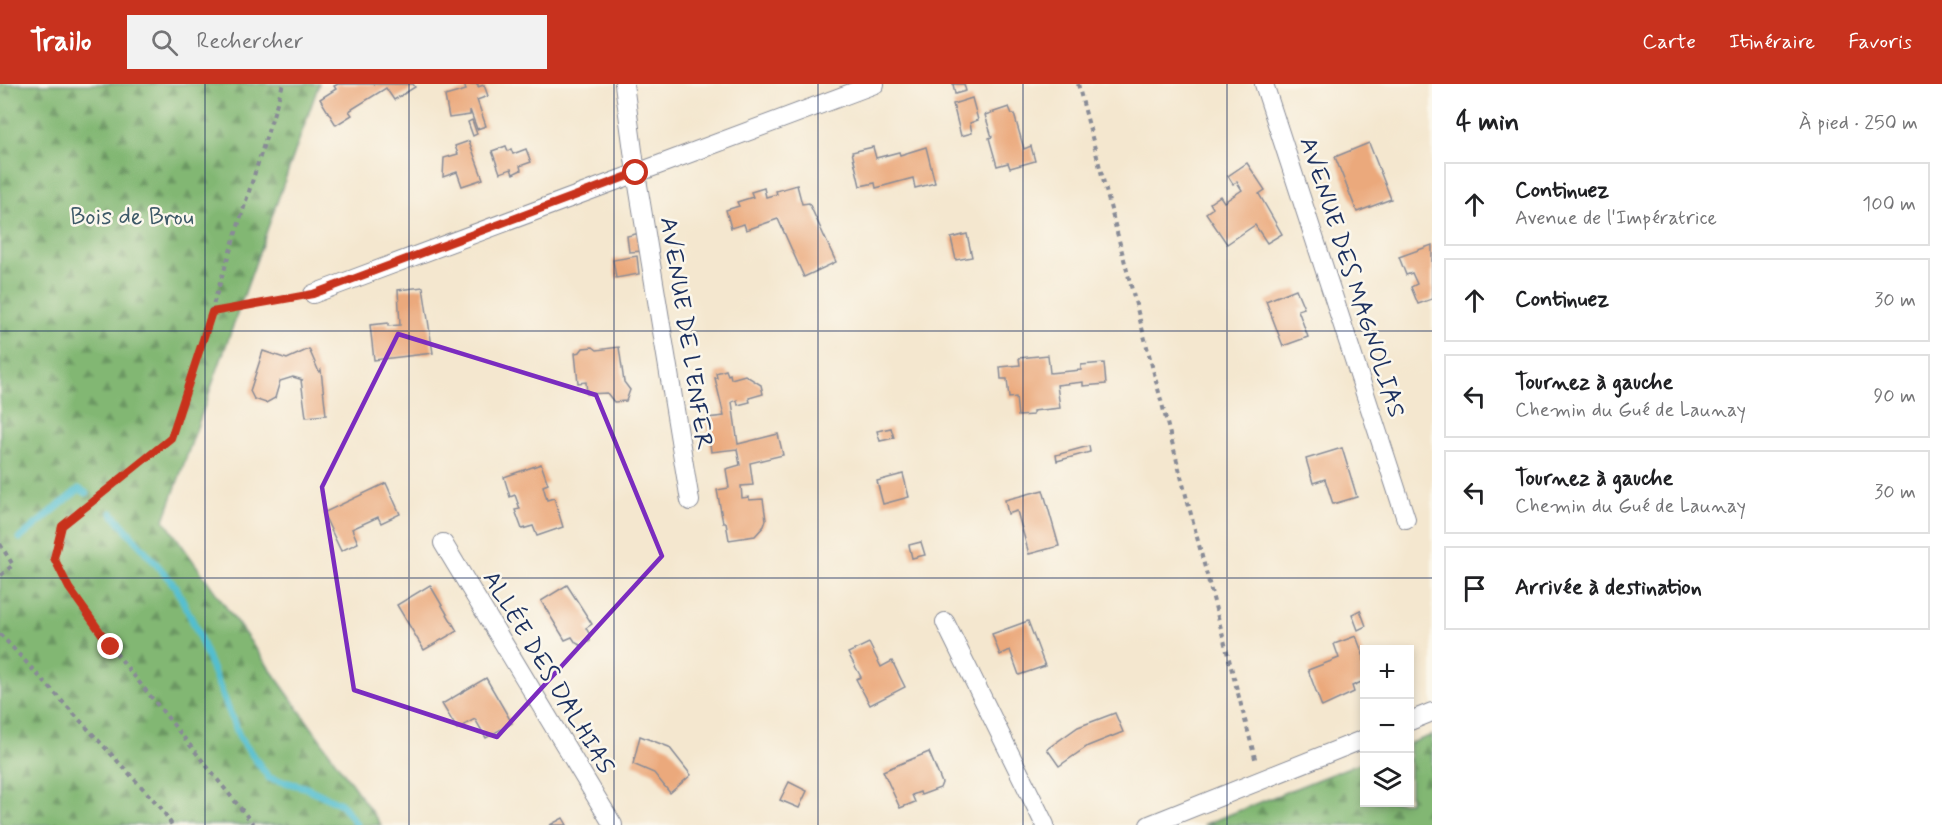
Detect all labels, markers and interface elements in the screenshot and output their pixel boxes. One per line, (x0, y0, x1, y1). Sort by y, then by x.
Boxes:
search box (127, 15, 547, 69)
text: Trailo (30, 24, 91, 61)
icon: search (148, 26, 181, 59)
text: Rechercher (196, 28, 303, 56)
text: Carte (1642, 28, 1696, 56)
text: Itinéraire (1729, 28, 1815, 56)
text: Favoris (1848, 28, 1912, 56)
text: 4 min (1456, 106, 1519, 140)
text: À pied · 250 m (1799, 110, 1918, 137)
street label: AVENUE DES MAGNOLIAS (1292, 133, 1412, 422)
route start (622, 159, 648, 185)
text: Continuez (1515, 177, 1609, 205)
icon: ahead (1458, 188, 1491, 221)
text: 100 m (1862, 191, 1916, 218)
park label: Bois de Brou (70, 202, 194, 233)
text: Avenue de l'Impératrice (1515, 205, 1717, 232)
street label: AVENUE DE L'ENFER (652, 215, 719, 452)
icon: ahead (1458, 284, 1491, 317)
text: Continuez (1515, 286, 1609, 314)
text: 30 m (1874, 287, 1916, 314)
text: Tournez à gauche (1515, 369, 1673, 397)
icon: left (1458, 380, 1491, 413)
text: 90 m (1873, 383, 1916, 410)
text: Chemin du Gué de Launay (1515, 397, 1746, 424)
text: Tournez à gauche (1515, 465, 1673, 493)
icon: left (1458, 476, 1491, 509)
text: 30 m (1874, 479, 1916, 506)
text: Chemin du Gué de Launay (1515, 493, 1746, 520)
street label: ALLÉE DES DALHIAS (475, 564, 622, 780)
icon: arrive (1458, 572, 1491, 605)
text: Arrivée à destination (1515, 574, 1702, 602)
route end (97, 633, 123, 659)
map controls (1360, 645, 1414, 807)
button: + (1360, 645, 1414, 699)
button: − (1360, 699, 1414, 753)
button: layers (1360, 753, 1414, 807)

